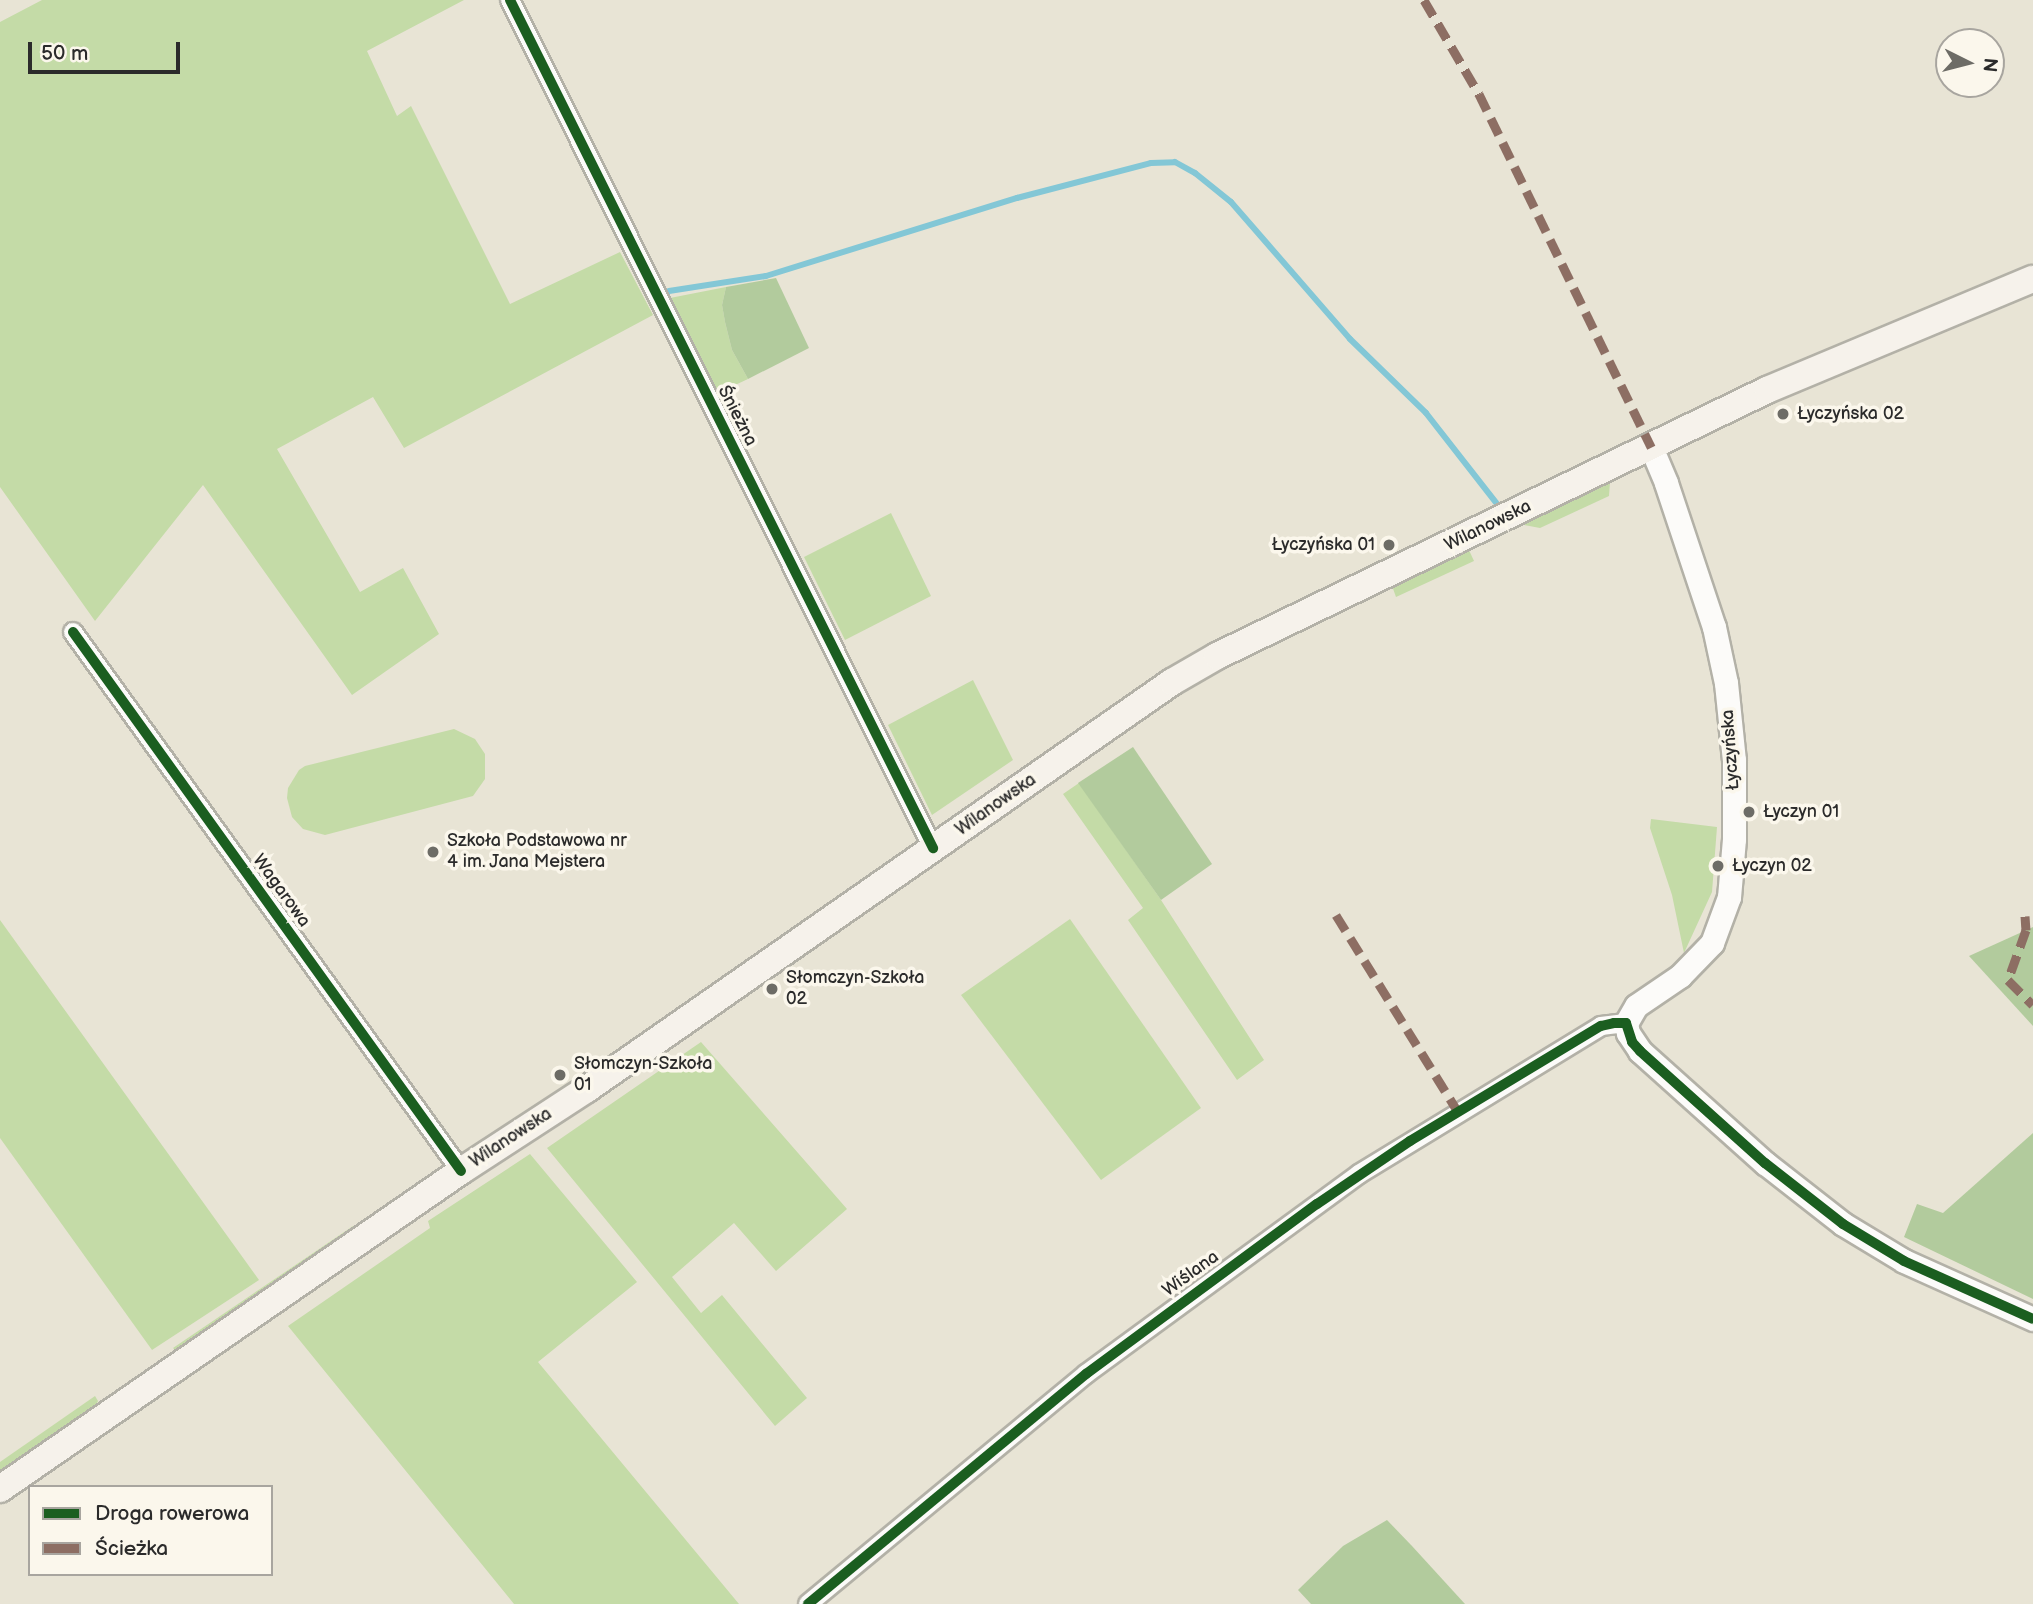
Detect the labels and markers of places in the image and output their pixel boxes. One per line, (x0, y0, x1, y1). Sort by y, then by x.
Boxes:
place label: Łyczyńska 02 (1797, 403, 1904, 425)
marker: Łyczyńska 02 (1775, 406, 1791, 422)
place label: Łyczyńska 01 (1272, 534, 1375, 556)
marker: Łyczyńska 01 (1381, 537, 1397, 553)
place label: Łyczyn 01 (1763, 801, 1839, 823)
marker: Łyczyn 01 (1741, 804, 1757, 820)
place label: Szkoła Podstawowa nr 4 im. Jana Mejstera (447, 831, 627, 874)
marker: Szkoła Podstawowa nr 4 im. Jana Mejstera (425, 844, 441, 860)
place label: Łyczyn 02 (1732, 855, 1812, 877)
marker: Łyczyn 02 (1710, 858, 1726, 874)
place label: Słomczyn-Szkoła 02 (786, 968, 925, 1010)
marker: Słomczyn-Szkoła 02 (764, 981, 780, 997)
place label: Słomczyn-Szkoła 01 (574, 1054, 713, 1096)
marker: Słomczyn-Szkoła 01 (552, 1067, 568, 1083)

